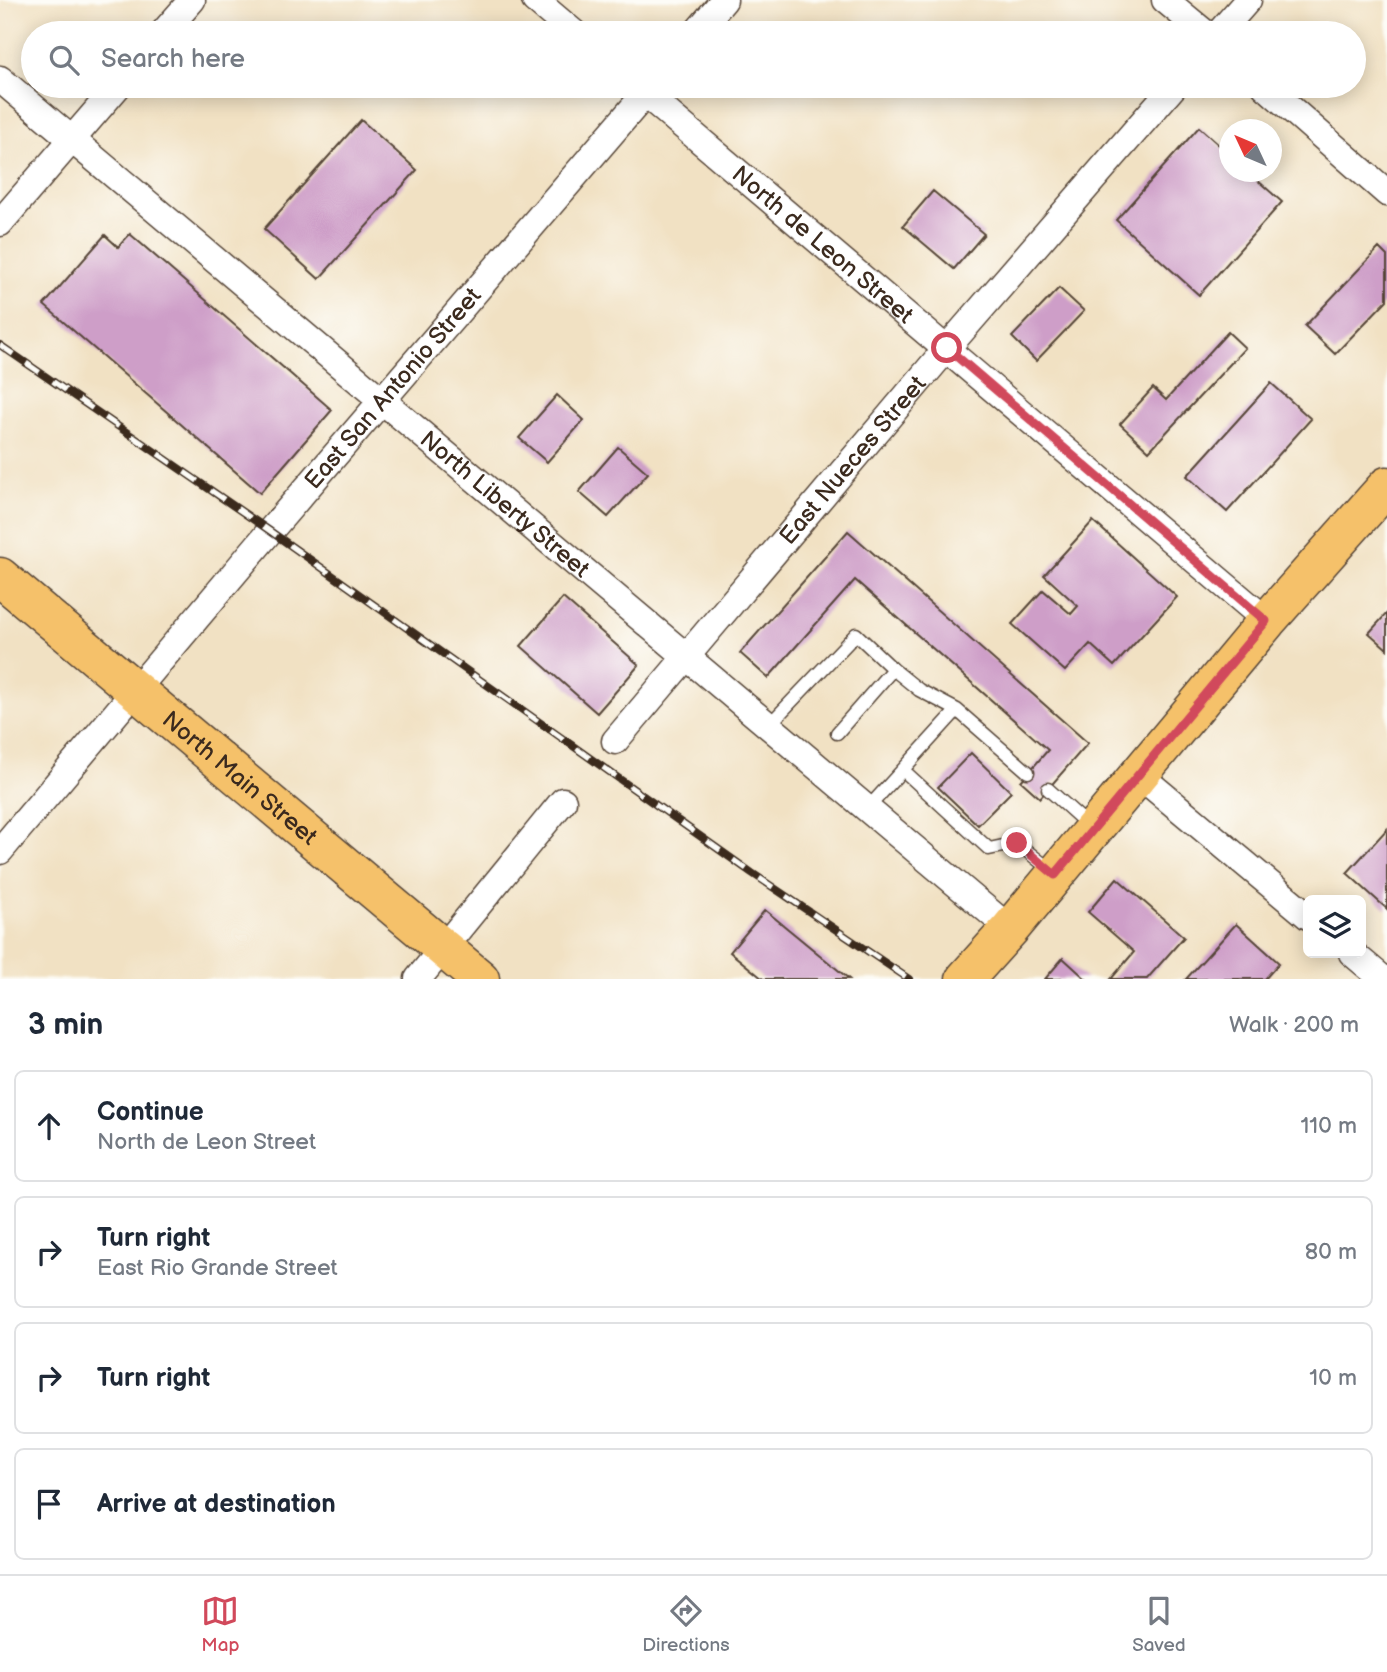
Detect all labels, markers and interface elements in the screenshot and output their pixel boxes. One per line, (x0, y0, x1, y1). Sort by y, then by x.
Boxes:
search box (21, 21, 1366, 98)
icon: search (45, 41, 83, 79)
text: Search here (101, 44, 245, 75)
north arrow (1219, 119, 1282, 182)
street label: North de Leon Street (726, 159, 920, 330)
street label: East San Antonio Street (298, 281, 487, 495)
route start (931, 332, 962, 363)
street label: East Nueces Street (773, 369, 932, 550)
street label: North Liberty Street (414, 424, 596, 584)
street label: North Main Street (157, 705, 324, 852)
route end (1001, 827, 1032, 858)
map controls (1303, 895, 1366, 958)
button: layers (1303, 895, 1366, 958)
text: 3 min (28, 1007, 103, 1043)
text: Walk · 200 m (1229, 1011, 1359, 1039)
text: Continue (97, 1097, 204, 1128)
icon: ahead (30, 1107, 68, 1145)
text: 110 m (1300, 1112, 1357, 1140)
text: North de Leon Street (97, 1128, 316, 1156)
text: Turn right (97, 1223, 210, 1254)
icon: right (30, 1233, 68, 1271)
text: 80 m (1305, 1238, 1357, 1266)
text: East Rio Grande Street (97, 1254, 338, 1282)
icon: right (30, 1359, 68, 1397)
text: Turn right (97, 1363, 210, 1394)
text: 10 m (1309, 1364, 1357, 1392)
icon: arrive (30, 1485, 68, 1523)
text: Arrive at destination (97, 1489, 336, 1520)
tab: Map (201, 1592, 240, 1657)
tab: Directions (642, 1592, 730, 1657)
tab: Saved (1132, 1592, 1186, 1657)

